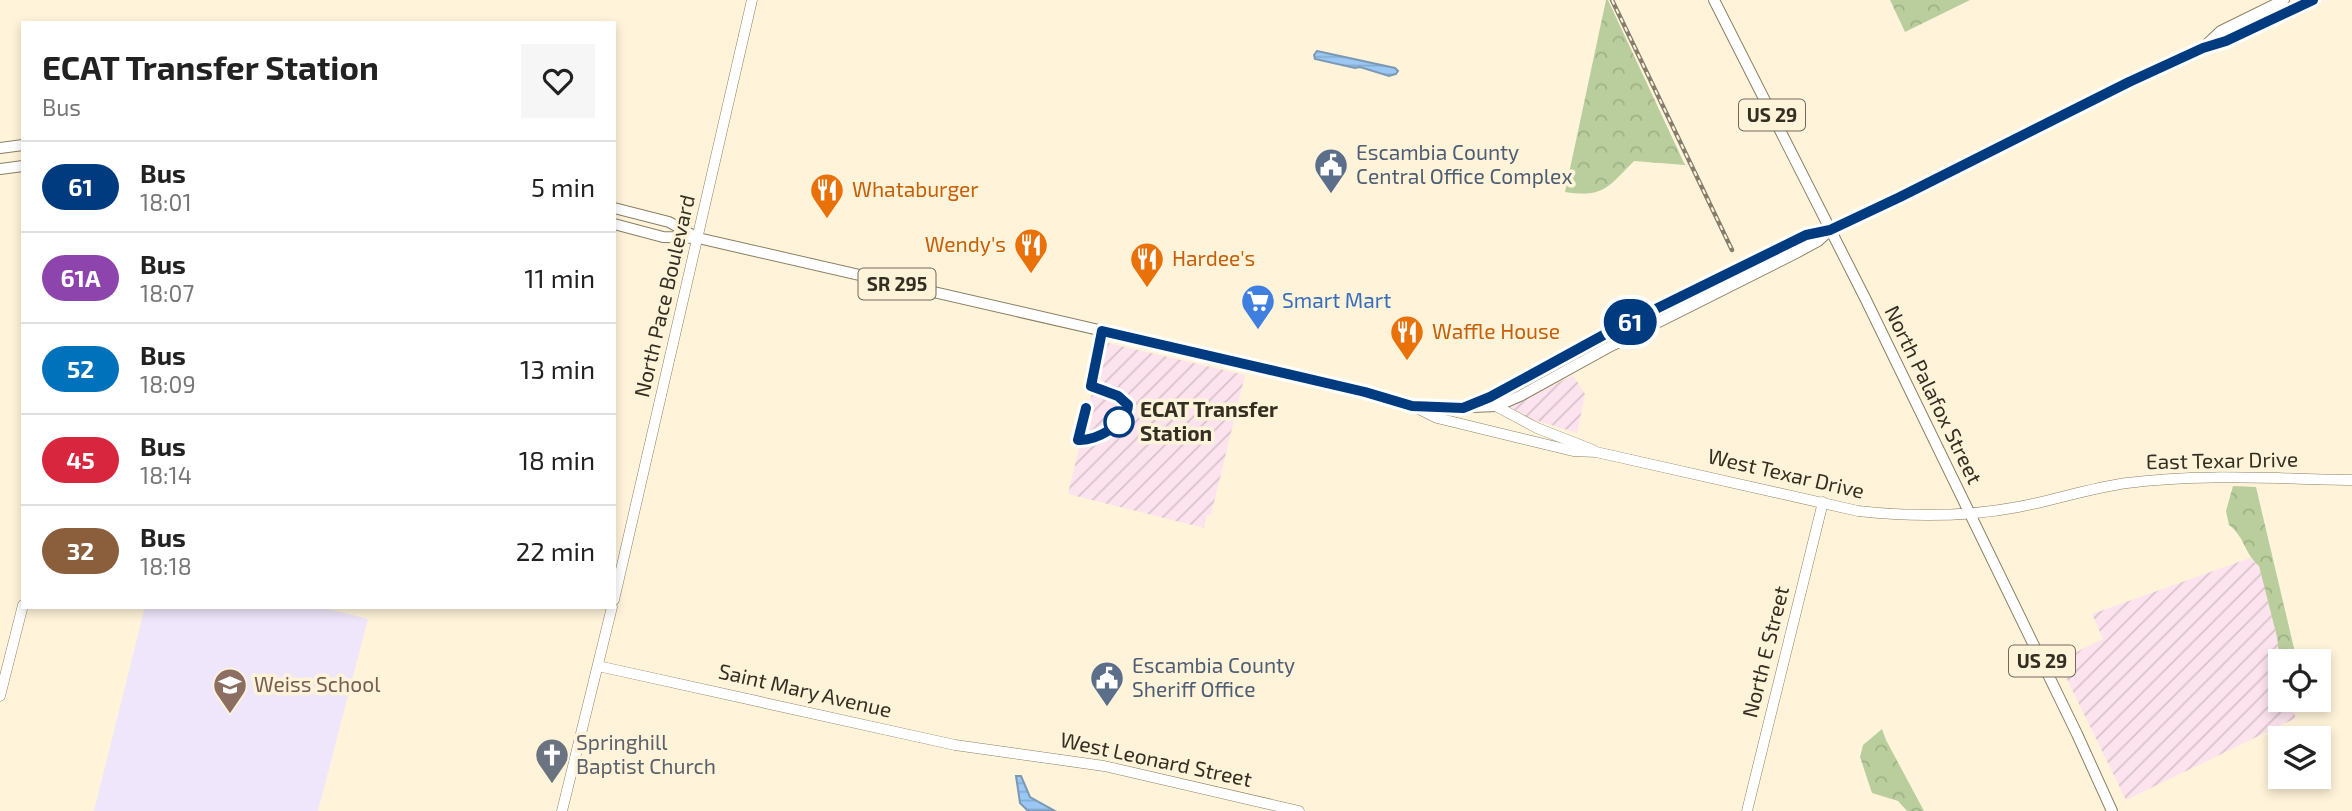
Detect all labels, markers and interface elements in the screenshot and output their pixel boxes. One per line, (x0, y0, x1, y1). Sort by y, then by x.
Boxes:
button: heart (521, 44, 595, 118)
text: ECAT Transfer Station (42, 47, 379, 87)
text: Bus (42, 93, 81, 121)
road number: US 29 (1739, 99, 1805, 130)
place label: Escambia County Central Office Complex (1356, 139, 1572, 188)
public building icon: Escambia County Central Office Complex (1312, 146, 1350, 195)
text: Bus (140, 157, 186, 188)
text: 5 min (531, 171, 595, 202)
restaurant icon: Whataburger (808, 171, 846, 220)
text: 61 (68, 172, 93, 201)
place label: Whataburger (852, 176, 979, 201)
text: 18:01 (140, 188, 192, 216)
street label: North Pace Boulevard (628, 192, 699, 399)
restaurant icon: Wendy's (1012, 226, 1050, 275)
place label: Wendy's (925, 231, 1006, 256)
restaurant icon: Hardee's (1128, 240, 1166, 289)
place label: Hardee's (1172, 245, 1255, 270)
text: Bus (140, 248, 186, 279)
text: 11 min (524, 262, 595, 293)
text: 61A (60, 263, 101, 292)
road number: SR 295 (858, 268, 936, 300)
text: 18:07 (140, 279, 194, 307)
supermarket icon: Smart Mart (1239, 282, 1277, 331)
place label: Smart Mart (1282, 287, 1391, 312)
line badge: 61 (1598, 299, 1662, 345)
street label: North Palafox Street (1880, 301, 1988, 488)
text: 61 (1618, 307, 1642, 336)
restaurant icon: Waffle House (1388, 313, 1426, 362)
place label: Waffle House (1432, 318, 1560, 343)
text: Bus (140, 339, 186, 370)
text: 13 min (520, 353, 595, 384)
text: 52 (67, 354, 94, 383)
text: 18:09 (140, 370, 196, 398)
place label: ECAT Transfer Station (1140, 396, 1278, 445)
marker: ECAT Transfer Station (1104, 407, 1134, 437)
text: Bus (140, 430, 186, 461)
street label: West Texar Drive (1706, 442, 1867, 503)
text: 18 min (519, 444, 595, 475)
text: 45 (66, 445, 95, 474)
street label: East Texar Drive (2146, 446, 2298, 473)
text: 18:14 (140, 461, 192, 489)
text: Bus (140, 521, 186, 552)
text: 22 min (516, 535, 595, 566)
text: 32 (67, 536, 94, 565)
text: 18:18 (140, 552, 192, 580)
street label: North E Street (1736, 583, 1793, 720)
road number: US 29 (2009, 646, 2075, 676)
map controls (2268, 649, 2331, 789)
button: locate (2268, 649, 2331, 712)
place label: Escambia County Sheriff Office (1132, 652, 1295, 701)
street label: Saint Mary Avenue (716, 657, 894, 722)
public building icon: Escambia County Sheriff Office (1088, 659, 1126, 708)
school or university icon: Weiss School (211, 666, 249, 715)
place label: Weiss School (254, 671, 381, 696)
street label: West Leonard Street (1058, 726, 1254, 791)
button: layers (2268, 726, 2331, 789)
place label: Springhill Baptist Church (576, 729, 716, 778)
church icon: Springhill Baptist Church (533, 736, 571, 785)

